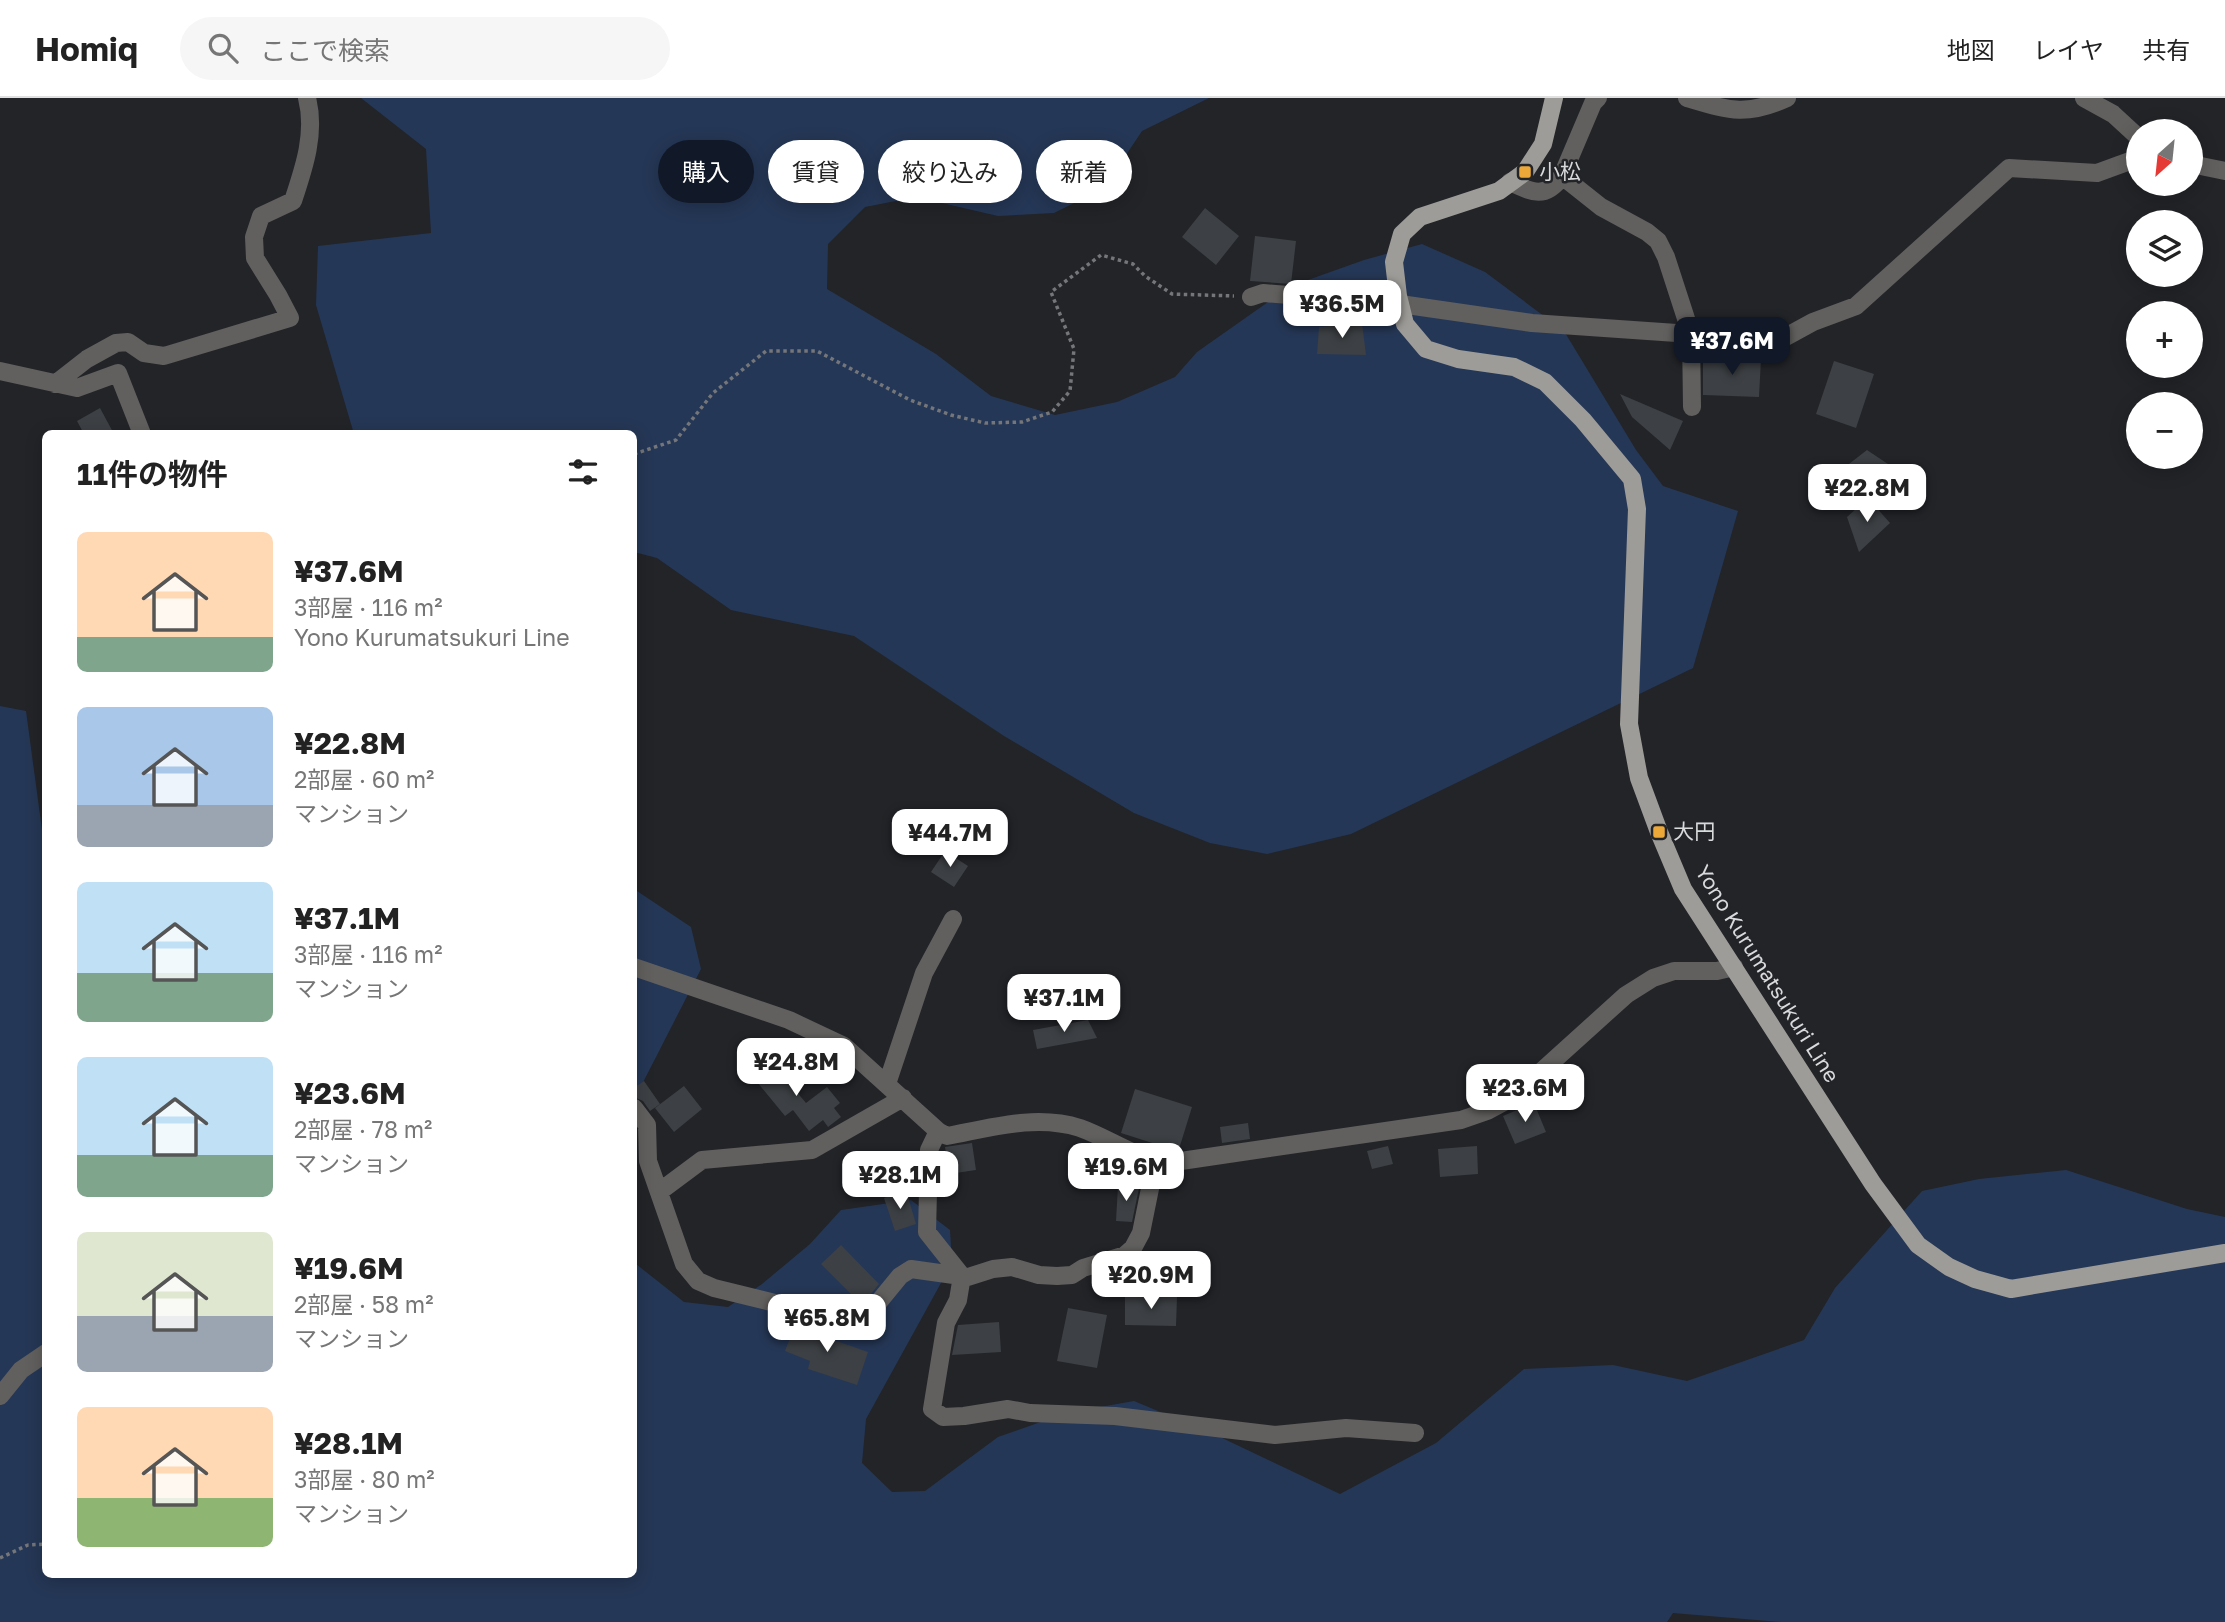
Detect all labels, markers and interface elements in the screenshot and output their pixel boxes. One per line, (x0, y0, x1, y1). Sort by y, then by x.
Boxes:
search box (180, 17, 670, 80)
text: Homiq (35, 29, 138, 68)
icon: search (204, 29, 242, 67)
text: ここで検索 (260, 35, 390, 66)
text: 地図 (1947, 35, 1995, 64)
text: レイヤ (2033, 35, 2104, 64)
text: 共有 (2142, 35, 2190, 64)
north arrow (2126, 119, 2203, 196)
map controls (2126, 119, 2203, 469)
chip: 購入 (658, 140, 754, 203)
chip: 賃貸 (768, 140, 864, 203)
chip: 絞り込み (878, 140, 1022, 203)
chip: 新着 (1036, 140, 1132, 203)
place label: 小松 (1539, 158, 1581, 184)
marker: 小松 (1517, 164, 1533, 180)
button: layers (2126, 210, 2203, 287)
pin: ¥36.5M (1285, 280, 1399, 340)
text: ¥36.5M (1299, 289, 1385, 317)
button: + (2126, 301, 2203, 378)
pin: ¥37.6M (1675, 317, 1789, 377)
text: ¥37.6M (1690, 326, 1774, 354)
button: − (2126, 392, 2203, 469)
icon: filters (564, 453, 602, 491)
text: 11件の物件 (77, 456, 228, 492)
pin: ¥22.8M (1810, 464, 1924, 524)
text: ¥22.8M (1824, 473, 1910, 501)
text: ¥37.6M (294, 553, 404, 589)
icon: home (133, 560, 217, 644)
text: 3部屋 · 116 m² (294, 593, 442, 621)
text: Yono Kurumatsukuri Line (294, 623, 570, 651)
text: ¥22.8M (294, 725, 406, 761)
icon: home (133, 735, 217, 819)
text: 2部屋 · 60 m² (294, 765, 434, 793)
text: マンション (294, 799, 409, 827)
pin: ¥44.7M (893, 810, 1007, 869)
text: ¥44.7M (908, 818, 992, 846)
place label: 大円 (1673, 818, 1715, 844)
marker: 大円 (1651, 824, 1667, 840)
street label: Yono Kurumatsukuri Line (1690, 860, 1846, 1087)
text: ¥37.1M (294, 900, 400, 936)
icon: home (133, 910, 217, 994)
text: 3部屋 · 116 m² (294, 940, 442, 968)
text: マンション (294, 974, 409, 1002)
pin: ¥37.1M (1007, 974, 1121, 1034)
text: ¥37.1M (1023, 983, 1105, 1011)
pin: ¥24.8M (739, 1038, 853, 1098)
text: ¥24.8M (753, 1047, 839, 1075)
pin: ¥23.6M (1468, 1065, 1582, 1124)
text: ¥23.6M (1482, 1073, 1568, 1101)
text: ¥23.6M (294, 1075, 406, 1111)
icon: home (133, 1085, 217, 1169)
text: 2部屋 · 78 m² (294, 1115, 432, 1143)
pin: ¥19.6M (1069, 1144, 1183, 1203)
text: マンション (294, 1149, 409, 1177)
pin: ¥28.1M (843, 1152, 957, 1211)
text: ¥19.6M (1084, 1152, 1168, 1180)
text: ¥28.1M (858, 1160, 942, 1188)
text: ¥19.6M (294, 1250, 404, 1286)
pin: ¥20.9M (1094, 1252, 1208, 1311)
icon: home (133, 1260, 217, 1344)
text: ¥20.9M (1108, 1260, 1194, 1288)
text: 2部屋 · 58 m² (294, 1290, 434, 1318)
pin: ¥65.8M (770, 1294, 884, 1354)
text: ¥65.8M (784, 1303, 870, 1331)
text: マンション (294, 1324, 409, 1352)
text: ¥28.1M (294, 1425, 403, 1461)
icon: home (133, 1435, 217, 1519)
text: 3部屋 · 80 m² (294, 1465, 435, 1493)
text: マンション (294, 1499, 409, 1527)

